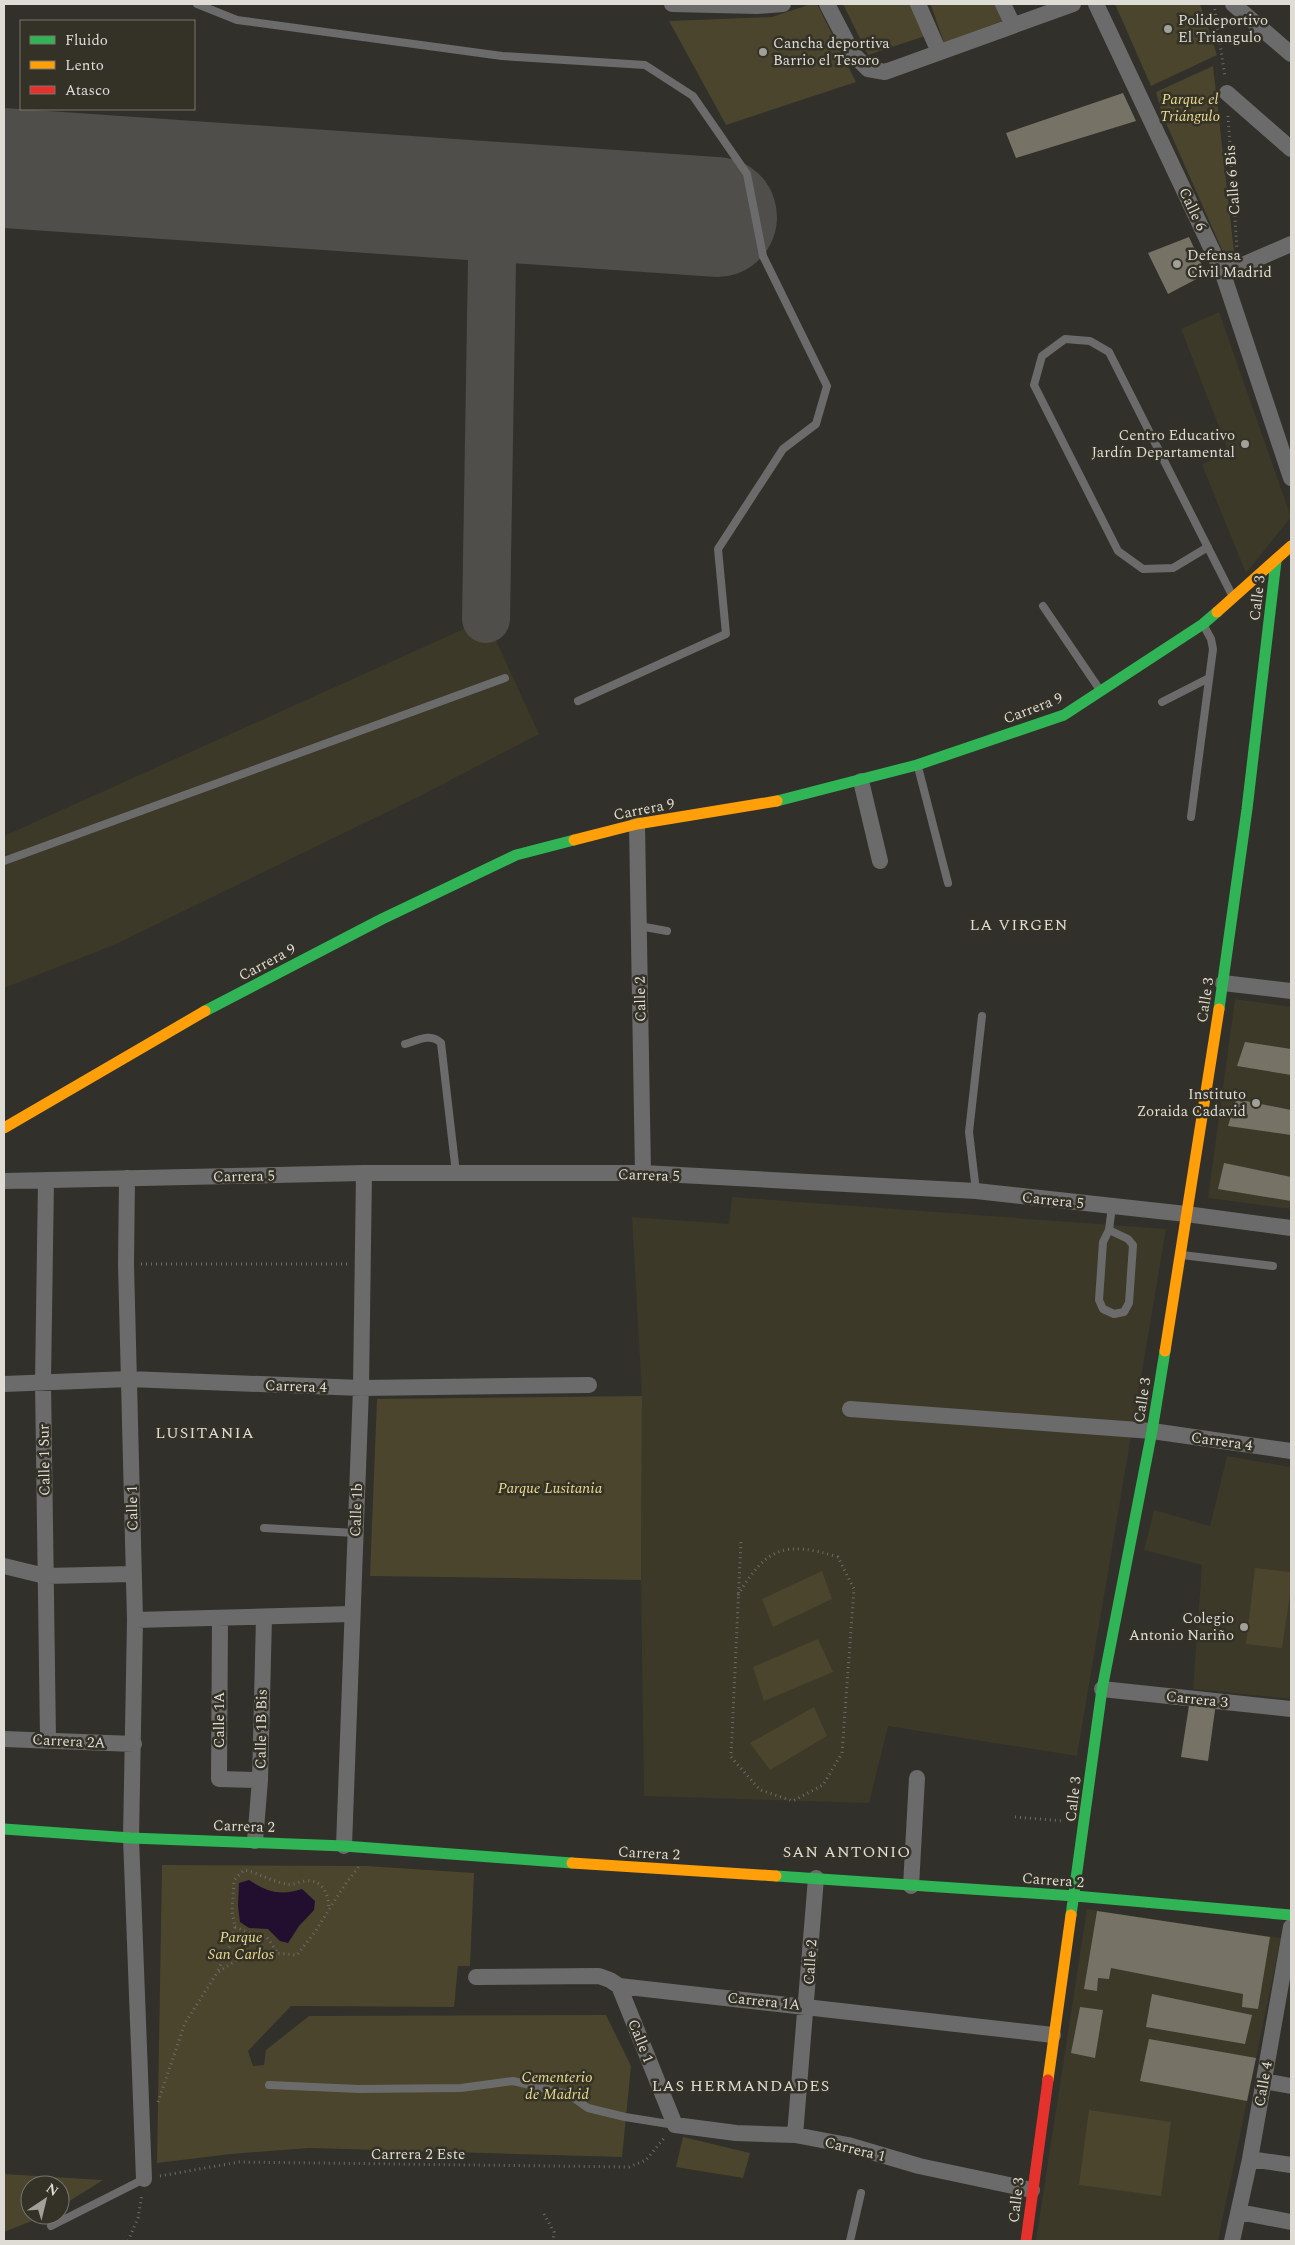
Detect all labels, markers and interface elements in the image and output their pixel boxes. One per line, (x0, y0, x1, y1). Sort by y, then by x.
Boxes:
place label: Polideportivo El Triangulo (1178, 9, 1268, 49)
legend (20, 20, 195, 110)
marker: Polideportivo El Triangulo (1162, 23, 1174, 35)
text: Fluido (65, 29, 108, 52)
place label: Cancha deportiva Barrio el Tesoro (773, 32, 890, 72)
marker: Cancha deportiva Barrio el Tesoro (757, 46, 769, 58)
text: Lento (65, 54, 104, 77)
text: Atasco (65, 79, 110, 102)
park label: Parque el Triángulo (1160, 88, 1220, 128)
street label: Calle 6 Bis (1219, 144, 1246, 216)
street label: Calle 6 (1173, 184, 1213, 235)
place label: Defensa Civil Madrid (1187, 244, 1272, 284)
marker: Defensa Civil Madrid (1171, 258, 1183, 270)
place label: Centro Educativo Jardín Departamental (1091, 424, 1235, 464)
marker: Centro Educativo Jardín Departamental (1239, 438, 1251, 450)
street label: Calle 3 (1243, 574, 1272, 622)
street label: Carrera 9 (1000, 687, 1066, 730)
street label: Carrera 9 (611, 792, 677, 827)
district label: LA VIRGEN (970, 913, 1068, 937)
street label: Carrera 9 (234, 938, 300, 987)
street label: Calle 3 (1191, 975, 1220, 1024)
street label: Calle 2 (629, 976, 652, 1022)
place label: Instituto Zoraida Cadavid (1137, 1083, 1246, 1123)
marker: Instituto Zoraida Cadavid (1250, 1097, 1262, 1109)
street label: Carrera 5 (618, 1163, 680, 1188)
street label: Carrera 5 (213, 1164, 275, 1189)
street label: Carrera 5 (1021, 1186, 1085, 1215)
street label: Carrera 4 (265, 1374, 328, 1399)
street label: Calle 3 (1128, 1375, 1157, 1424)
district label: LUSITANIA (155, 1421, 255, 1445)
street label: Calle 1 Sur (32, 1424, 57, 1496)
street label: Carrera 4 (1190, 1426, 1255, 1457)
park label: Parque Lusitania (498, 1477, 603, 1500)
street label: Calle 1b (344, 1483, 369, 1537)
street label: Calle 1 (121, 1485, 144, 1531)
place label: Colegio Antonio Nariño (1129, 1607, 1234, 1647)
marker: Colegio Antonio Nariño (1238, 1621, 1250, 1633)
street label: Carrera 3 (1165, 1685, 1230, 1714)
street label: Calle 1B Bis (249, 1689, 274, 1769)
street label: Calle 1A (208, 1692, 231, 1748)
street label: Carrera 2A (32, 1728, 106, 1755)
street label: Calle 3 (1059, 1775, 1088, 1823)
street label: Carrera 2 (213, 1814, 275, 1839)
street label: Carrera 2 (617, 1840, 681, 1867)
district label: SAN ANTONIO (783, 1840, 911, 1864)
street label: Carrera 2 (1021, 1867, 1085, 1894)
park label: Parque San Carlos (208, 1926, 275, 1966)
street label: Calle 2 (797, 1939, 824, 1986)
street label: Carrera 1A (726, 1986, 802, 2017)
street label: Calle 1 (621, 2016, 660, 2067)
street label: Calle 4 (1248, 2059, 1279, 2108)
park label: Cementerio de Madrid (521, 2066, 593, 2106)
district label: LAS HERMANDADES (652, 2074, 830, 2098)
street label: Carrera 1 (822, 2131, 888, 2168)
street label: Carrera 2 Este (371, 2143, 465, 2166)
north arrow (20, 2175, 70, 2225)
street label: Calle 3 (1002, 2176, 1031, 2224)
text: N (41, 2178, 63, 2202)

